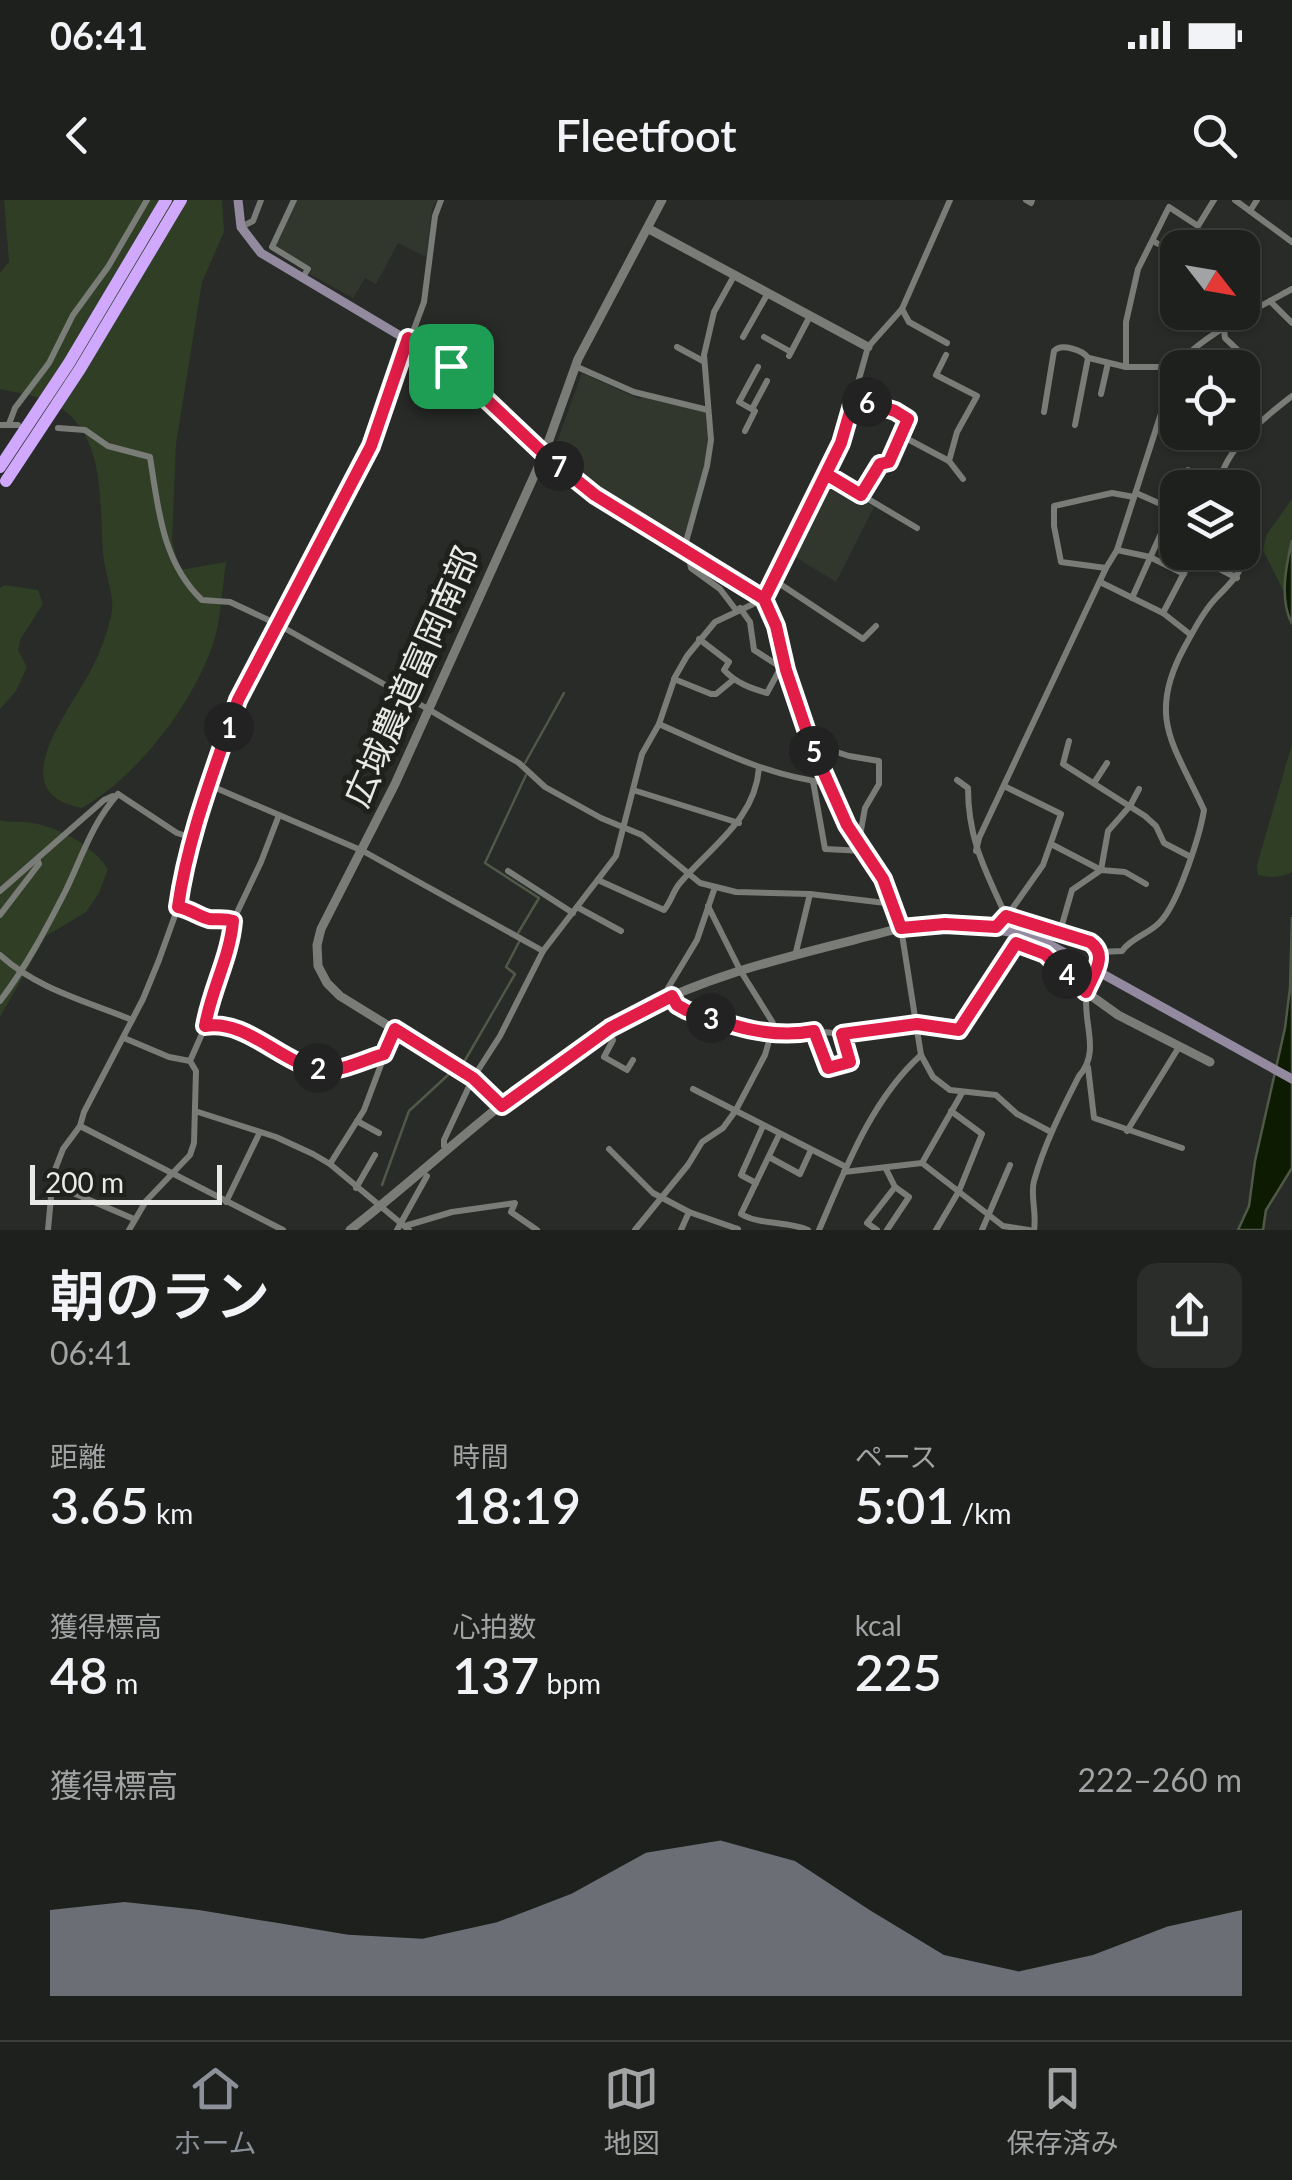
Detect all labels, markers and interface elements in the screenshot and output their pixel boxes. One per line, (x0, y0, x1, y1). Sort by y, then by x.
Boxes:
text: 06:41 (50, 12, 148, 58)
icon: back (50, 108, 105, 163)
text: Fleetfoot (555, 108, 737, 162)
icon: search (1187, 108, 1242, 163)
north arrow (1160, 230, 1260, 330)
map controls (1160, 230, 1260, 570)
pin (409, 324, 494, 409)
icon: arrive (424, 339, 479, 394)
button: locate (1160, 350, 1260, 450)
pin: 6 (842, 377, 892, 427)
text: 6 (859, 385, 875, 419)
pin: 7 (534, 441, 584, 491)
text: 7 (551, 449, 567, 483)
button: layers (1160, 470, 1260, 570)
street label: 広域農道富岡南部 (334, 540, 486, 813)
pin: 1 (204, 702, 254, 752)
text: 1 (221, 710, 237, 744)
pin: 5 (789, 726, 839, 776)
text: 5 (806, 734, 822, 768)
pin: 4 (1042, 949, 1092, 999)
text: 4 (1059, 957, 1075, 991)
pin: 3 (686, 993, 736, 1043)
text: 3 (703, 1001, 719, 1035)
pin: 2 (293, 1043, 343, 1093)
text: 2 (310, 1051, 326, 1085)
scale bar (30, 1160, 222, 1204)
text: 200 m (45, 1165, 124, 1199)
text: 朝のラン (50, 1262, 270, 1328)
button: share (1137, 1263, 1242, 1368)
text: 06:41 (50, 1333, 132, 1372)
text: 距離 (50, 1439, 106, 1473)
text: 時間 (452, 1439, 508, 1473)
text: ペース (855, 1439, 937, 1473)
text: 3.65 (50, 1475, 149, 1535)
text: 18:19 (452, 1475, 581, 1535)
text: 5:01 (855, 1475, 954, 1535)
text: km (149, 1496, 193, 1530)
text: /km (954, 1496, 1011, 1530)
text: kcal (855, 1608, 902, 1642)
text: 獲得標高 (50, 1609, 162, 1643)
text: 心拍数 (452, 1609, 536, 1643)
text: 225 (855, 1642, 942, 1702)
text: 48 (50, 1645, 108, 1705)
text: 137 (452, 1645, 539, 1705)
text: m (108, 1666, 138, 1700)
text: bpm (539, 1666, 601, 1700)
text: 222–260 m (1078, 1760, 1242, 1799)
text: 獲得標高 (50, 1765, 178, 1804)
tab: ホーム (173, 2061, 257, 2161)
tab: 地図 (604, 2061, 660, 2161)
tab: 保存済み (1006, 2061, 1119, 2161)

